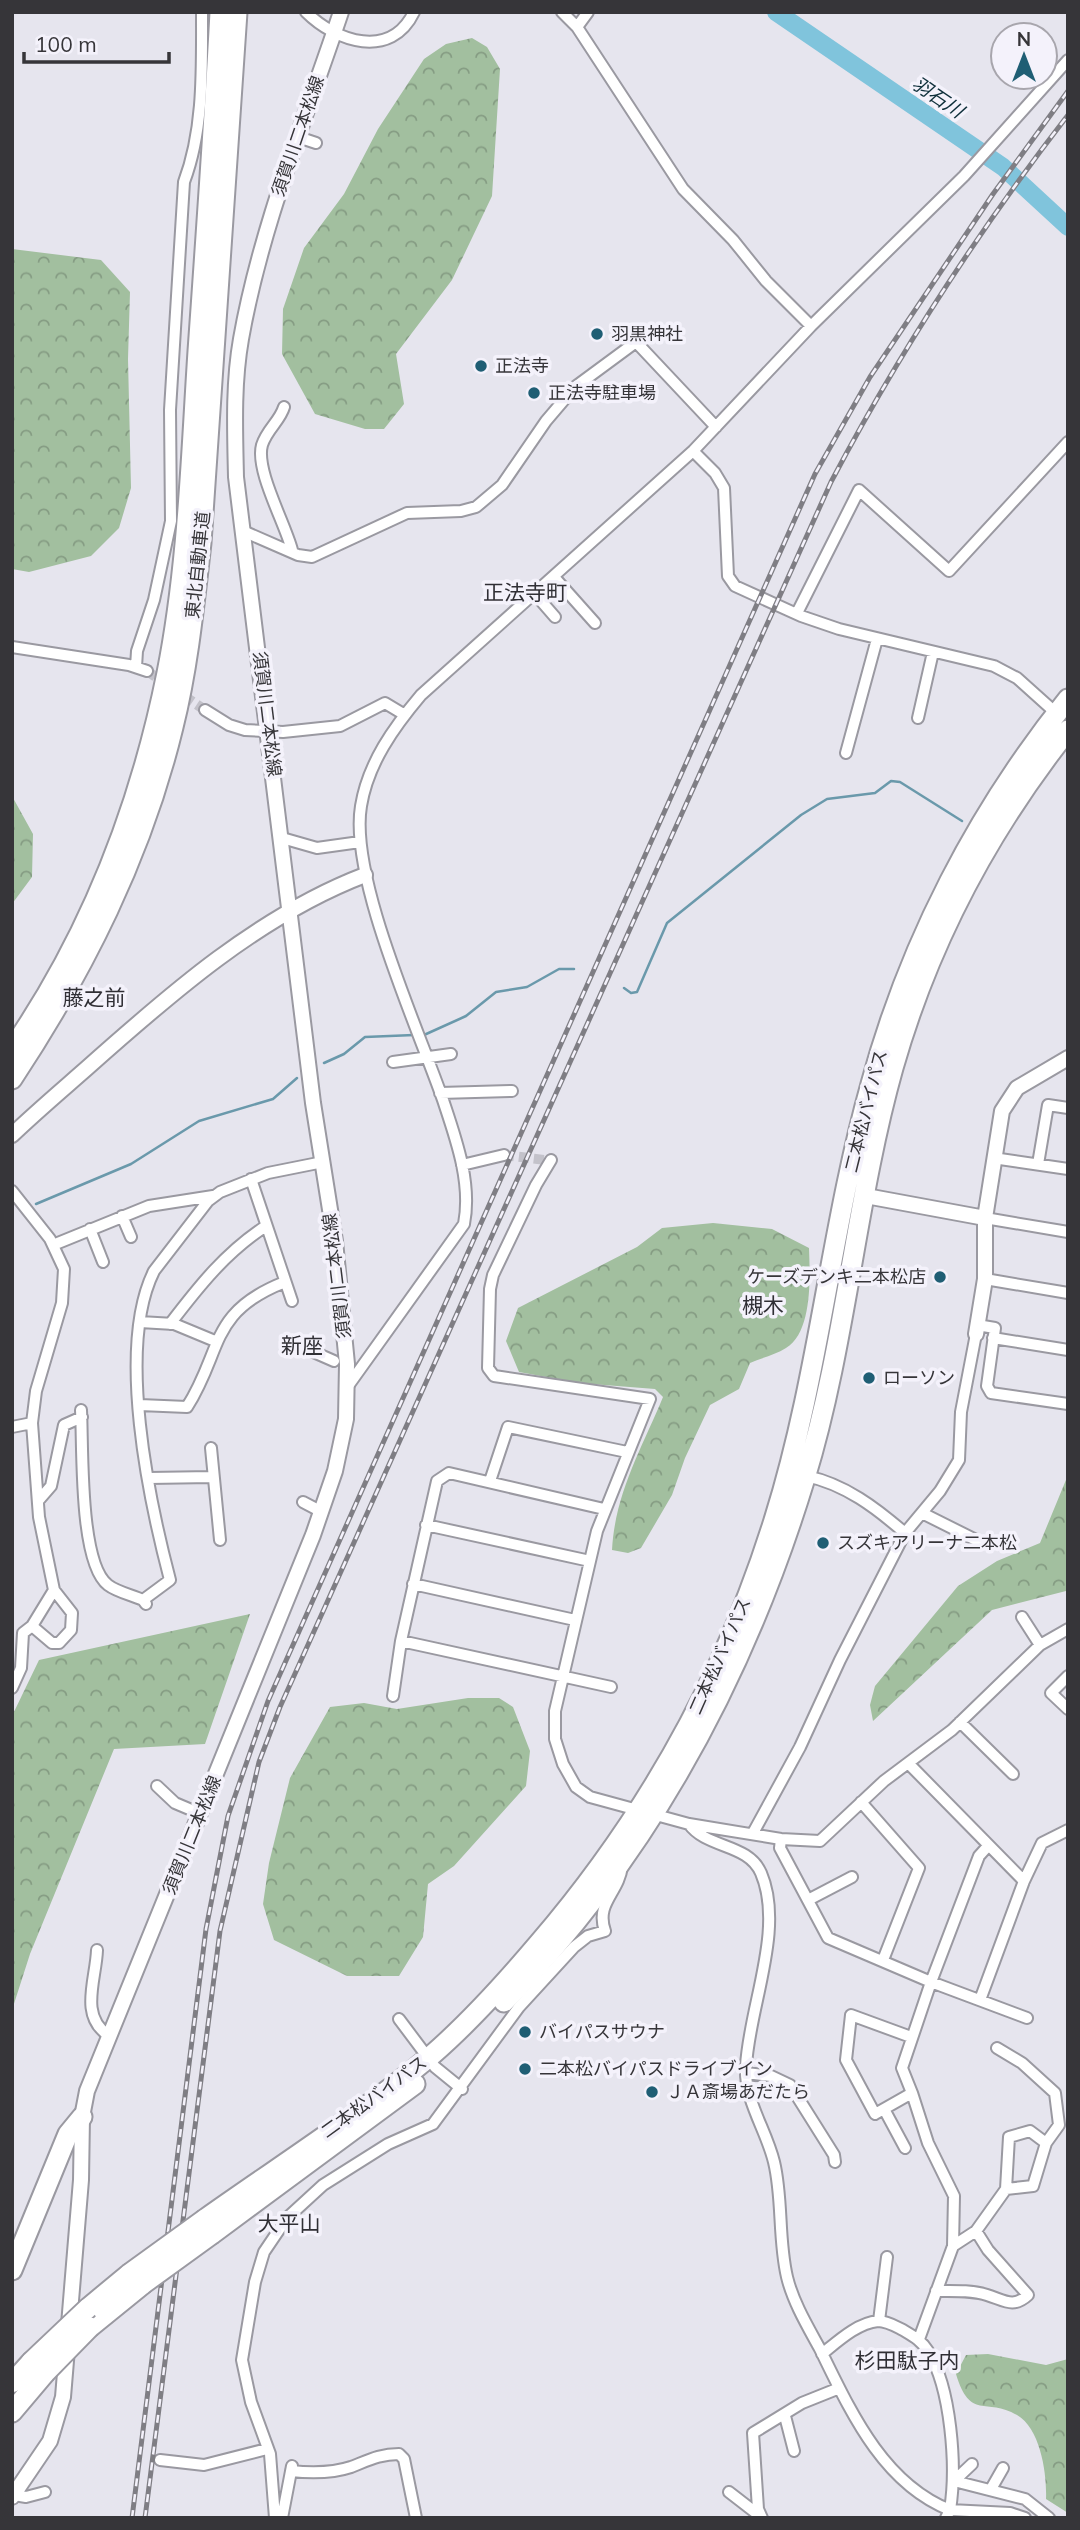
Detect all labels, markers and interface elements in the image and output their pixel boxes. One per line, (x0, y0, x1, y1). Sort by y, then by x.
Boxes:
scale bar (24, 21, 170, 65)
north arrow (989, 21, 1059, 91)
text: N (1017, 27, 1031, 51)
text: 100 m (35, 31, 97, 57)
water label: 羽石川 (908, 71, 970, 124)
street label: 須賀川二本松線 (266, 73, 329, 199)
place label: 羽黒神社 (611, 322, 683, 345)
marker: 羽黒神社 (589, 326, 605, 342)
place label: 正法寺 (495, 354, 549, 377)
marker: 正法寺 (473, 358, 489, 374)
place label: 正法寺駐車場 (548, 381, 656, 404)
marker: 正法寺駐車場 (526, 385, 542, 401)
street label: 東北自動車道 (180, 510, 215, 620)
district label: 正法寺町 (483, 579, 567, 605)
street label: 須賀川二本松線 (248, 650, 287, 778)
district label: 藤之前 (63, 984, 126, 1010)
street label: 二本松バイパス (839, 1047, 892, 1175)
street label: 須賀川二本松線 (317, 1212, 356, 1340)
place label: ケーズデンキ二本松店 (747, 1265, 926, 1288)
marker: ケーズデンキ二本松店 (932, 1269, 948, 1285)
district label: 槻木 (742, 1292, 784, 1318)
district label: 新座 (281, 1332, 323, 1358)
place label: ローソン (883, 1366, 955, 1389)
marker: ローソン (861, 1370, 877, 1386)
place label: スズキアリーナ二本松 (837, 1531, 1017, 1554)
marker: スズキアリーナ二本松 (815, 1535, 831, 1551)
street label: 二本松バイパス (683, 1594, 756, 1718)
street label: 須賀川二本松線 (157, 1772, 226, 1898)
place label: バイパスサウナ (539, 2020, 665, 2043)
marker: バイパスサウナ (517, 2024, 533, 2040)
street label: 二本松バイパス (316, 2050, 431, 2143)
place label: 二本松バイパスドライブイン (539, 2057, 773, 2080)
marker: 二本松バイパスドライブイン (517, 2061, 533, 2077)
place label: ＪＡ斎場あだたら (666, 2080, 810, 2103)
marker: ＪＡ斎場あだたら (644, 2084, 660, 2100)
district label: 大平山 (258, 2210, 321, 2236)
district label: 杉田駄子内 (855, 2347, 960, 2373)

